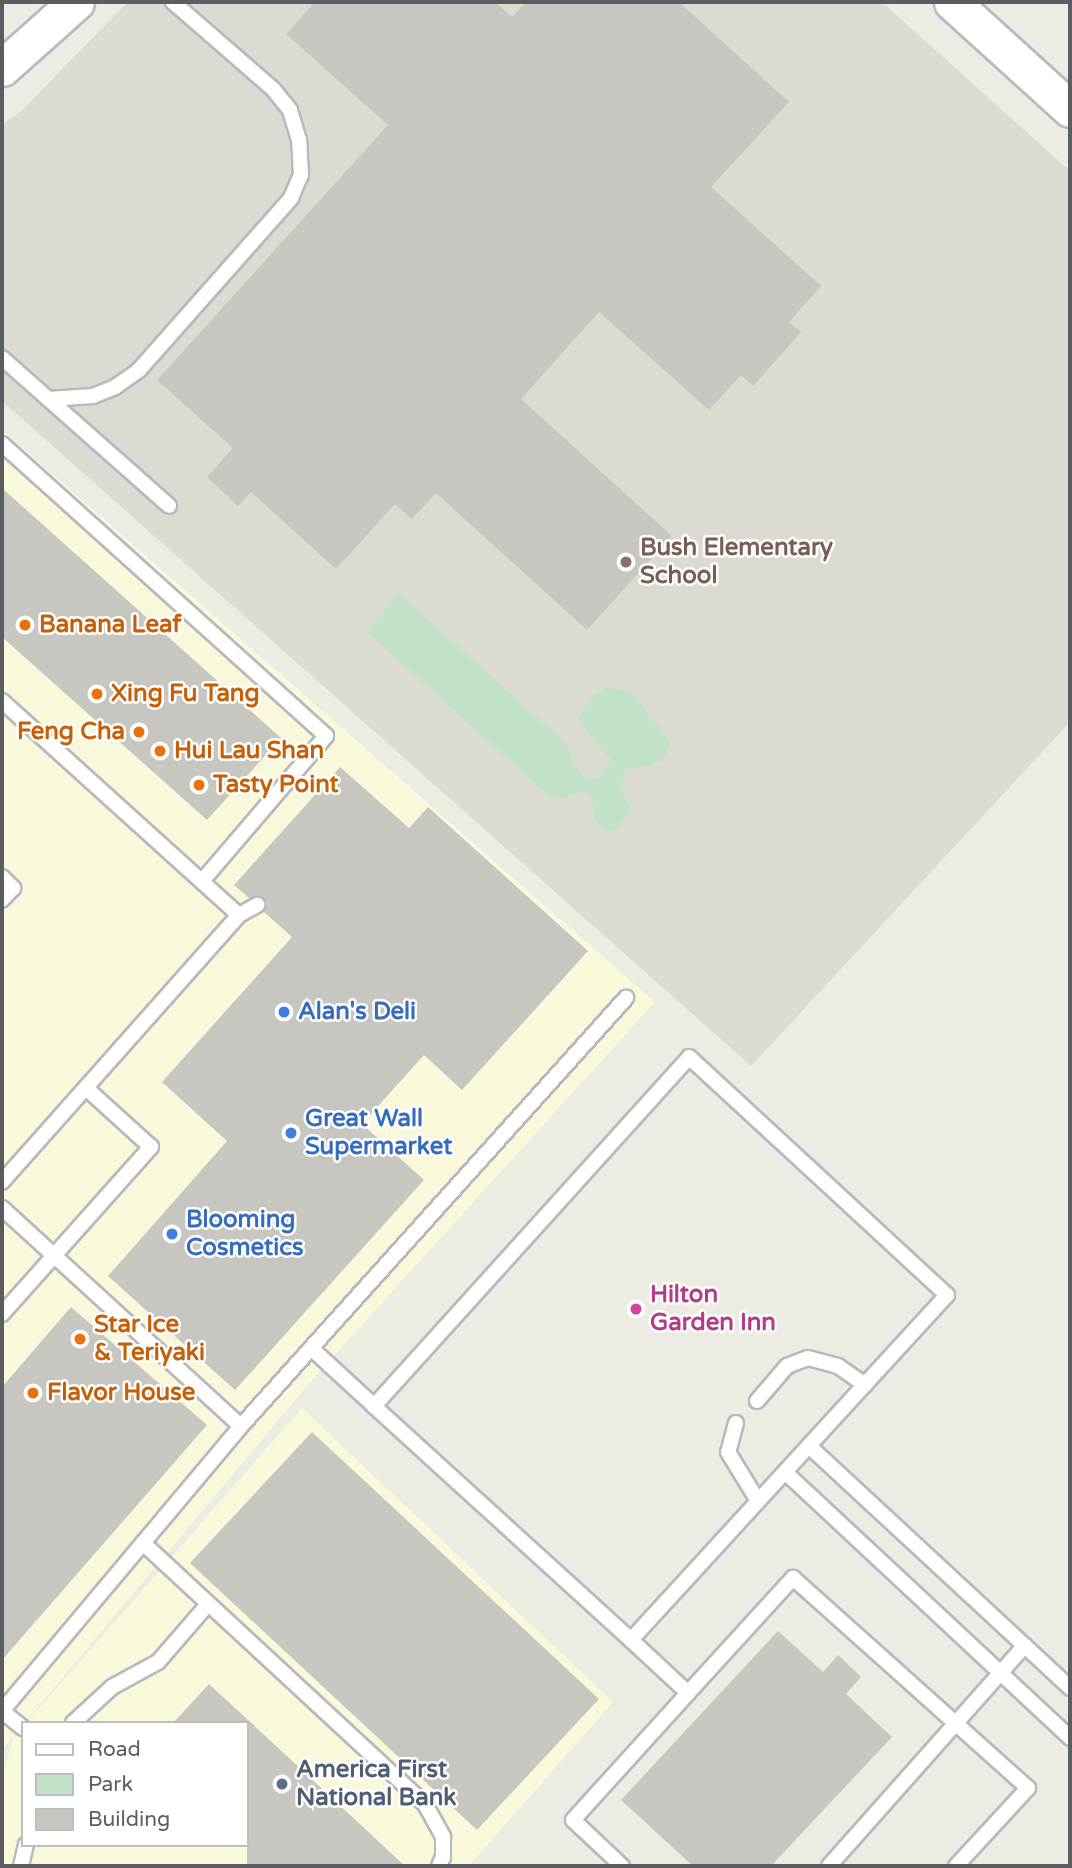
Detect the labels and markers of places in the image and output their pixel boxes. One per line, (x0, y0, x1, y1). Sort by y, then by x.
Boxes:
place label: Bush Elementary School (640, 534, 833, 590)
marker: Bush Elementary School (618, 554, 634, 570)
place label: Banana Leaf (39, 611, 181, 639)
marker: Banana Leaf (17, 617, 33, 633)
place label: Xing Fu Tang (111, 680, 260, 708)
marker: Xing Fu Tang (89, 686, 105, 702)
place label: Feng Cha (17, 718, 125, 746)
marker: Feng Cha (131, 724, 147, 740)
place label: Hui Lau Shan (174, 737, 324, 765)
marker: Hui Lau Shan (152, 743, 168, 759)
place label: Tasty Point (213, 771, 339, 799)
marker: Tasty Point (191, 777, 207, 793)
place label: Alan's Deli (298, 998, 416, 1026)
marker: Alan's Deli (276, 1004, 292, 1020)
place label: Great Wall Supermarket (305, 1105, 452, 1161)
marker: Great Wall Supermarket (283, 1125, 299, 1141)
place label: Blooming Cosmetics (186, 1206, 303, 1262)
marker: Blooming Cosmetics (164, 1226, 180, 1242)
place label: Hilton Garden Inn (650, 1281, 776, 1337)
marker: Hilton Garden Inn (628, 1301, 644, 1317)
place label: Star Ice & Teriyaki (94, 1311, 205, 1367)
marker: Star Ice & Teriyaki (72, 1331, 88, 1347)
place label: Flavor House (47, 1379, 195, 1407)
marker: Flavor House (25, 1385, 41, 1401)
place label: America First National Bank (296, 1756, 456, 1812)
marker: America First National Bank (274, 1776, 290, 1792)

